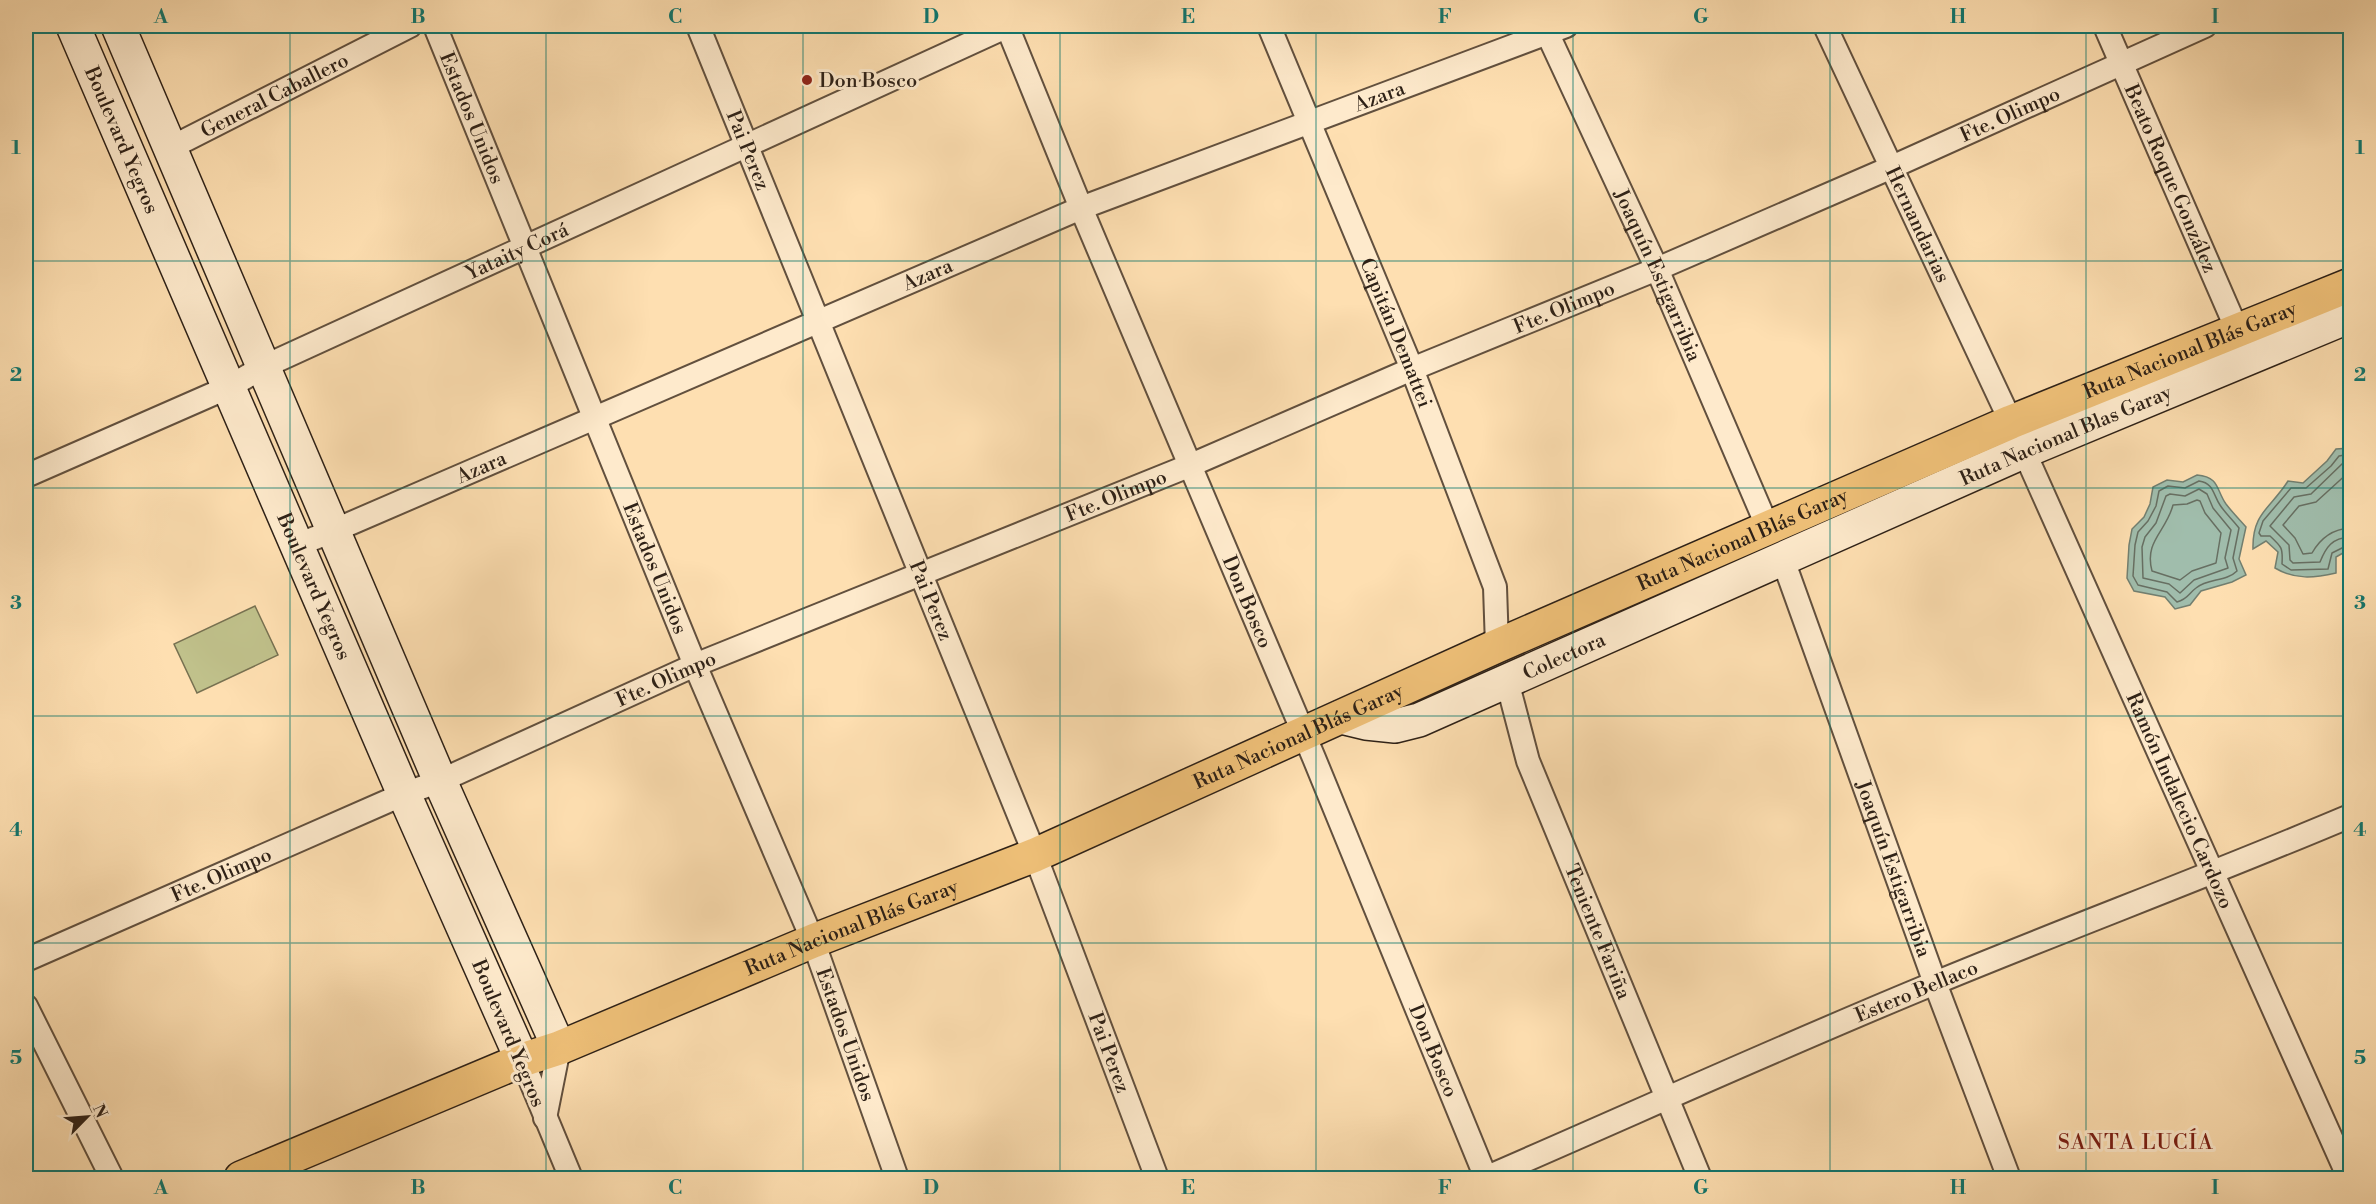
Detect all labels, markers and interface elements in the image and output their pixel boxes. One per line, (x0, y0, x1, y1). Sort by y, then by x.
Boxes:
text: A (153, 5, 169, 30)
text: B (410, 5, 426, 30)
text: C (668, 5, 682, 30)
text: D (923, 5, 939, 30)
text: E (1181, 5, 1195, 30)
text: F (1438, 5, 1452, 30)
text: G (1693, 5, 1709, 30)
text: H (1950, 5, 1967, 30)
text: I (2211, 5, 2219, 30)
street label: General Caballero (197, 48, 353, 144)
street label: Estados Unidos (433, 49, 509, 188)
street label: Boulevard Yegros (78, 62, 163, 218)
place label: Don Bosco (819, 69, 917, 94)
marker: Don Bosco (800, 73, 814, 87)
street label: Azara (1350, 76, 1409, 119)
street label: Beato Roque González (2118, 80, 2222, 277)
street label: Fte. Olimpo (1956, 82, 2064, 149)
street label: Pai Perez (720, 107, 775, 194)
text: 1 (11, 136, 21, 161)
text: 1 (2355, 136, 2365, 161)
street label: Hernandarias (1879, 163, 1955, 287)
street label: Joaquín Estigarribia (1607, 184, 1706, 366)
street label: Yataity Corá (461, 218, 574, 287)
street label: Azara (898, 254, 958, 298)
street label: Capitán Demattei (1353, 255, 1437, 412)
street label: Fte. Olimpo (1510, 277, 1619, 340)
street label: Ruta Nacional Blás Garay (2080, 297, 2301, 405)
text: 2 (10, 363, 22, 388)
text: 2 (2354, 363, 2366, 388)
street label: Ruta Nacional Blas Garay (1956, 380, 2176, 492)
street label: Azara (452, 446, 511, 491)
street label: Fte. Olimpo (1062, 465, 1171, 528)
street label: Ruta Nacional Blás Garay (1633, 483, 1853, 597)
street label: Estados Unidos (616, 499, 692, 638)
street label: Boulevard Yegros (270, 508, 356, 664)
street label: Don Bosco (1216, 552, 1277, 652)
street label: Pai Perez (903, 557, 958, 645)
text: 3 (10, 591, 22, 616)
text: 3 (2354, 591, 2366, 616)
street label: Colectora (1519, 627, 1610, 686)
street label: Fte. Olimpo (612, 647, 720, 713)
street label: Ruta Nacional Blás Garay (1190, 679, 1408, 796)
street label: Ramón Indalecio Cardozo (2120, 689, 2238, 913)
street label: Joaquín Estigarribia (1849, 776, 1936, 962)
text: 4 (9, 818, 23, 843)
text: 4 (2353, 818, 2367, 843)
street label: Fte. Olimpo (167, 843, 276, 909)
street label: Teniente Fariña (1558, 861, 1636, 1004)
street label: Ruta Nacional Blás Garay (741, 875, 962, 982)
street label: Boulevard Yegros (465, 955, 550, 1111)
street label: Estero Bellaco (1851, 956, 1982, 1029)
street label: Estados Unidos (809, 965, 880, 1105)
street label: Don Bosco (1402, 1001, 1463, 1101)
street label: Pai Perez (1082, 1009, 1135, 1097)
text: 5 (10, 1046, 22, 1071)
text: 5 (2354, 1046, 2366, 1071)
north arrow (57, 1087, 117, 1147)
text: N (88, 1101, 112, 1121)
district label: SANTA LUCÍA (2058, 1128, 2214, 1156)
text: A (153, 1176, 169, 1201)
text: B (410, 1176, 426, 1201)
text: C (668, 1176, 682, 1201)
text: D (923, 1176, 939, 1201)
text: E (1181, 1176, 1195, 1201)
text: F (1438, 1176, 1452, 1201)
text: G (1693, 1176, 1709, 1201)
text: H (1950, 1176, 1967, 1201)
text: I (2211, 1176, 2219, 1201)

